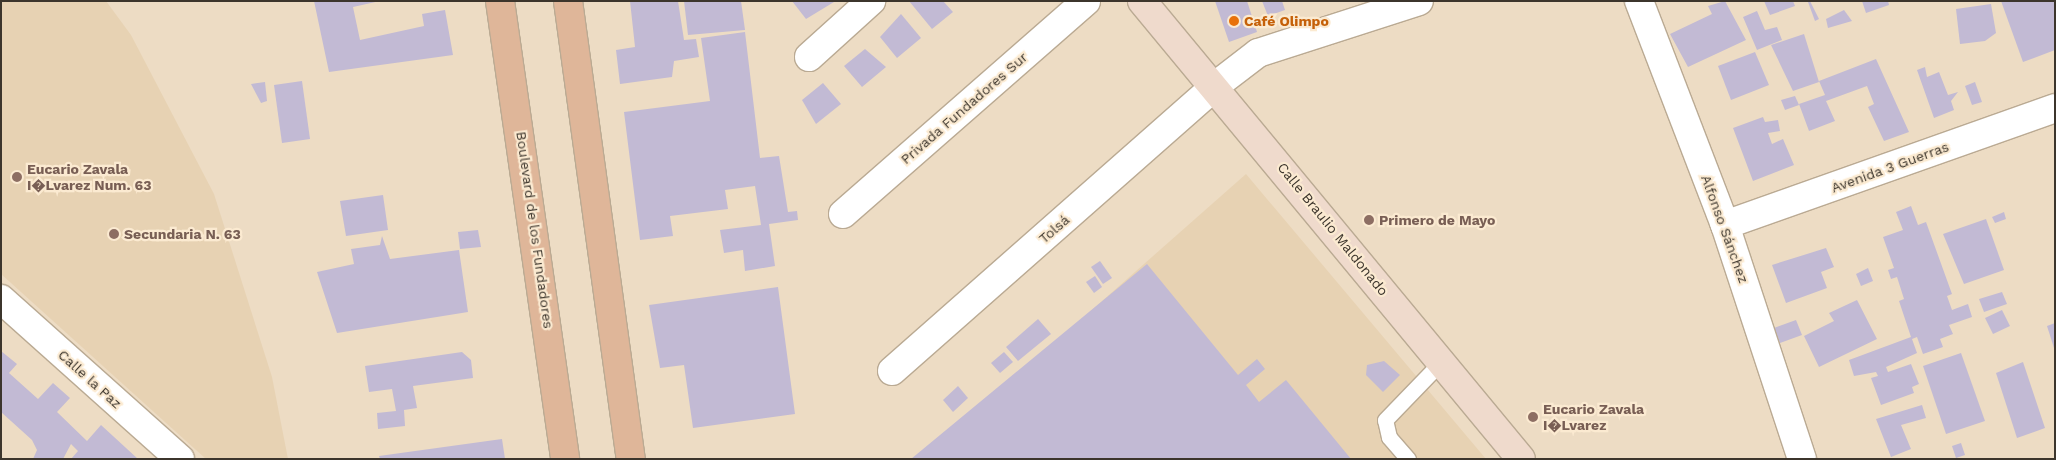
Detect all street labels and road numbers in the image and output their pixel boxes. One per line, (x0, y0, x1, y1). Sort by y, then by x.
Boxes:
street label: Privada Fundadores Sur (897, 48, 1031, 168)
street label: Boulevard de los Fundadores (513, 130, 557, 330)
street label: Avenida 3 Guerras (1829, 138, 1951, 196)
street label: Calle Braulio Maldonado (1274, 159, 1392, 299)
street label: Alfonso Sánchez (1698, 173, 1752, 285)
street label: Tolsá (1035, 211, 1073, 247)
street label: Calle la Paz (55, 346, 125, 412)

